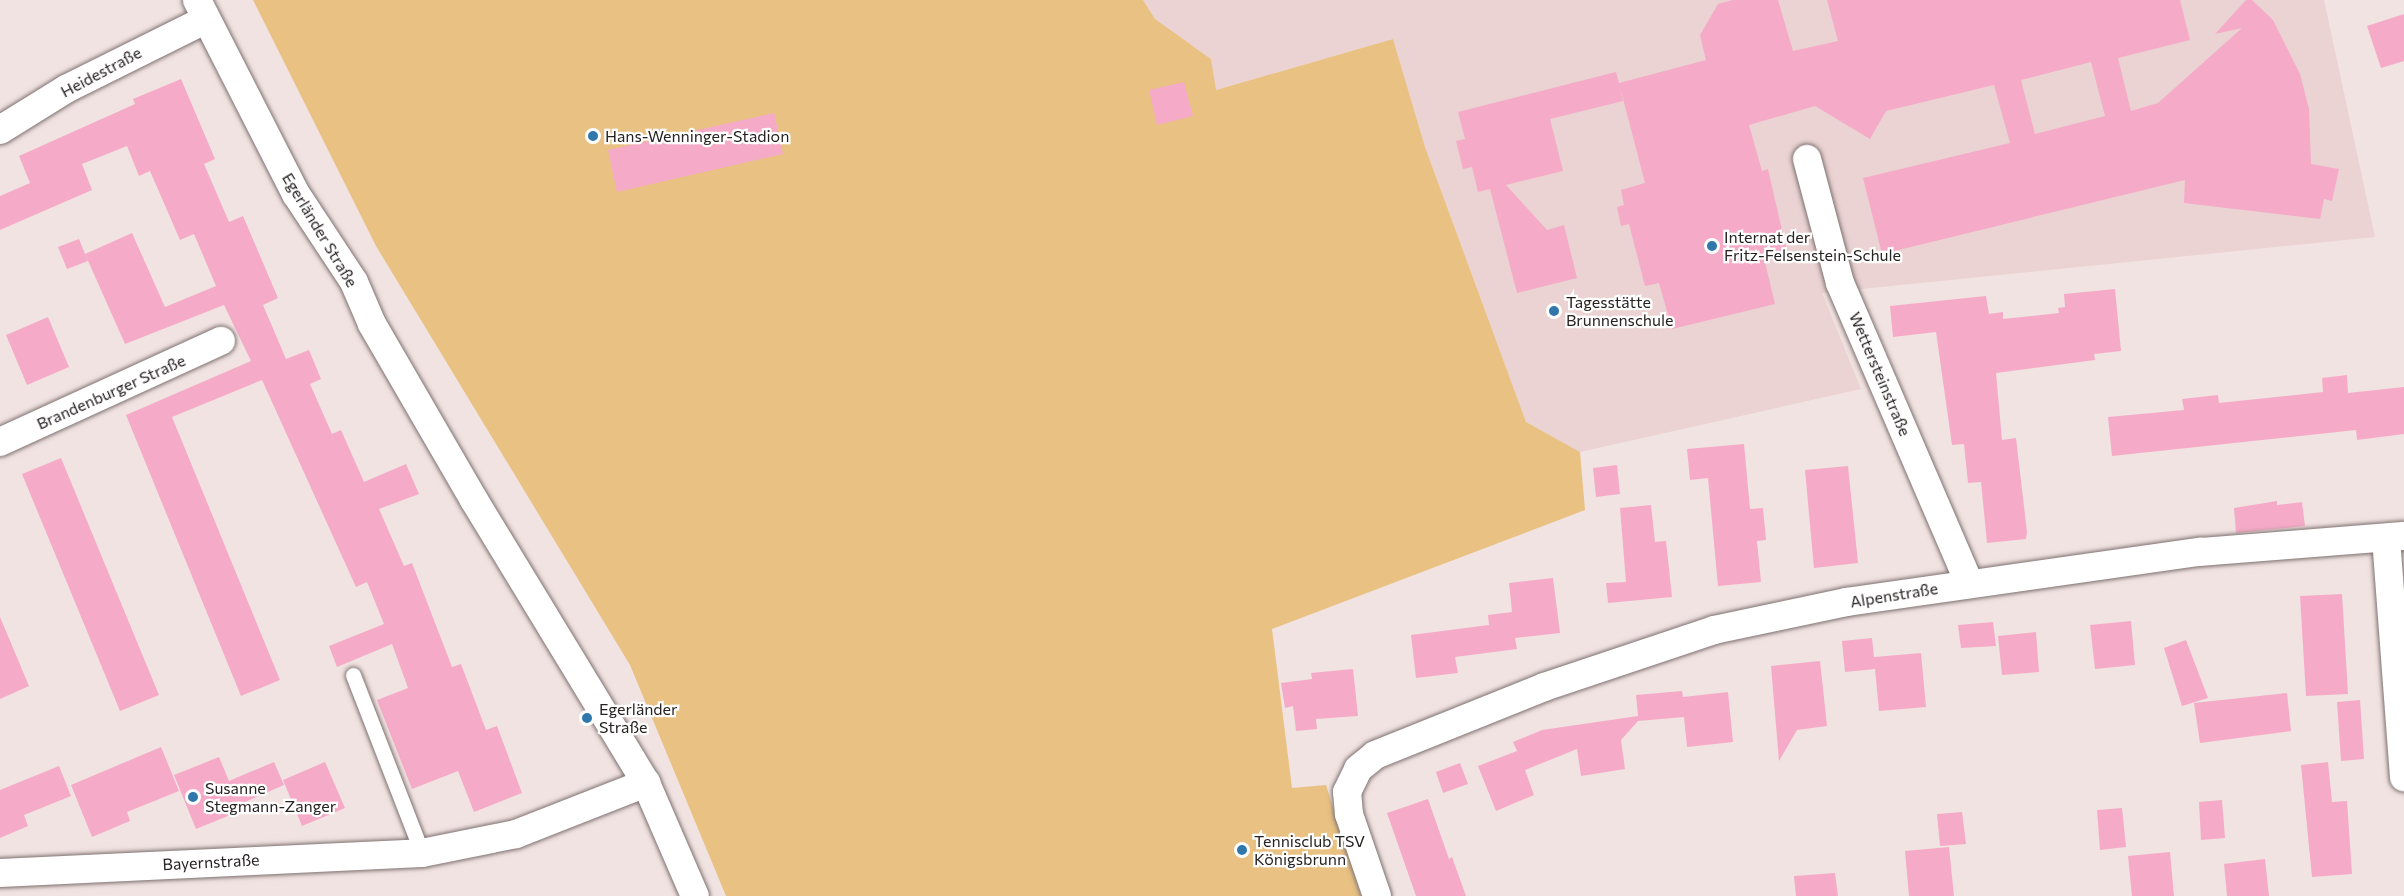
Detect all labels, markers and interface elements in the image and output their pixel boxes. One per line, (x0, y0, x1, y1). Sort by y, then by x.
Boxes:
street label: Heidestraße (57, 43, 145, 101)
place label: Hans-Wenninger-Stadion (605, 126, 789, 146)
marker: Hans-Wenninger-Stadion (586, 129, 600, 143)
street label: Egerländer Straße (278, 169, 362, 291)
place label: Internat der Fritz-Felsenstein-Schule (1724, 227, 1901, 265)
marker: Internat der Fritz-Felsenstein-Schule (1705, 239, 1719, 253)
place label: Tagesstätte Brunnenschule (1566, 292, 1673, 330)
marker: Tagesstätte Brunnenschule (1547, 304, 1561, 318)
street label: Wettersteinstraße (1845, 309, 1915, 439)
street label: Brandenburger Straße (34, 351, 188, 433)
street label: Alpenstraße (1849, 579, 1939, 611)
place label: Egerländer Straße (599, 699, 677, 737)
marker: Egerländer Straße (580, 711, 594, 725)
place label: Susanne Stegmann-Zanger (205, 778, 336, 816)
marker: Susanne Stegmann-Zanger (186, 790, 200, 804)
place label: Tennisclub TSV Königsbrunn (1254, 831, 1365, 869)
marker: Tennisclub TSV Königsbrunn (1235, 843, 1249, 857)
street label: Bayernstraße (162, 850, 260, 874)

